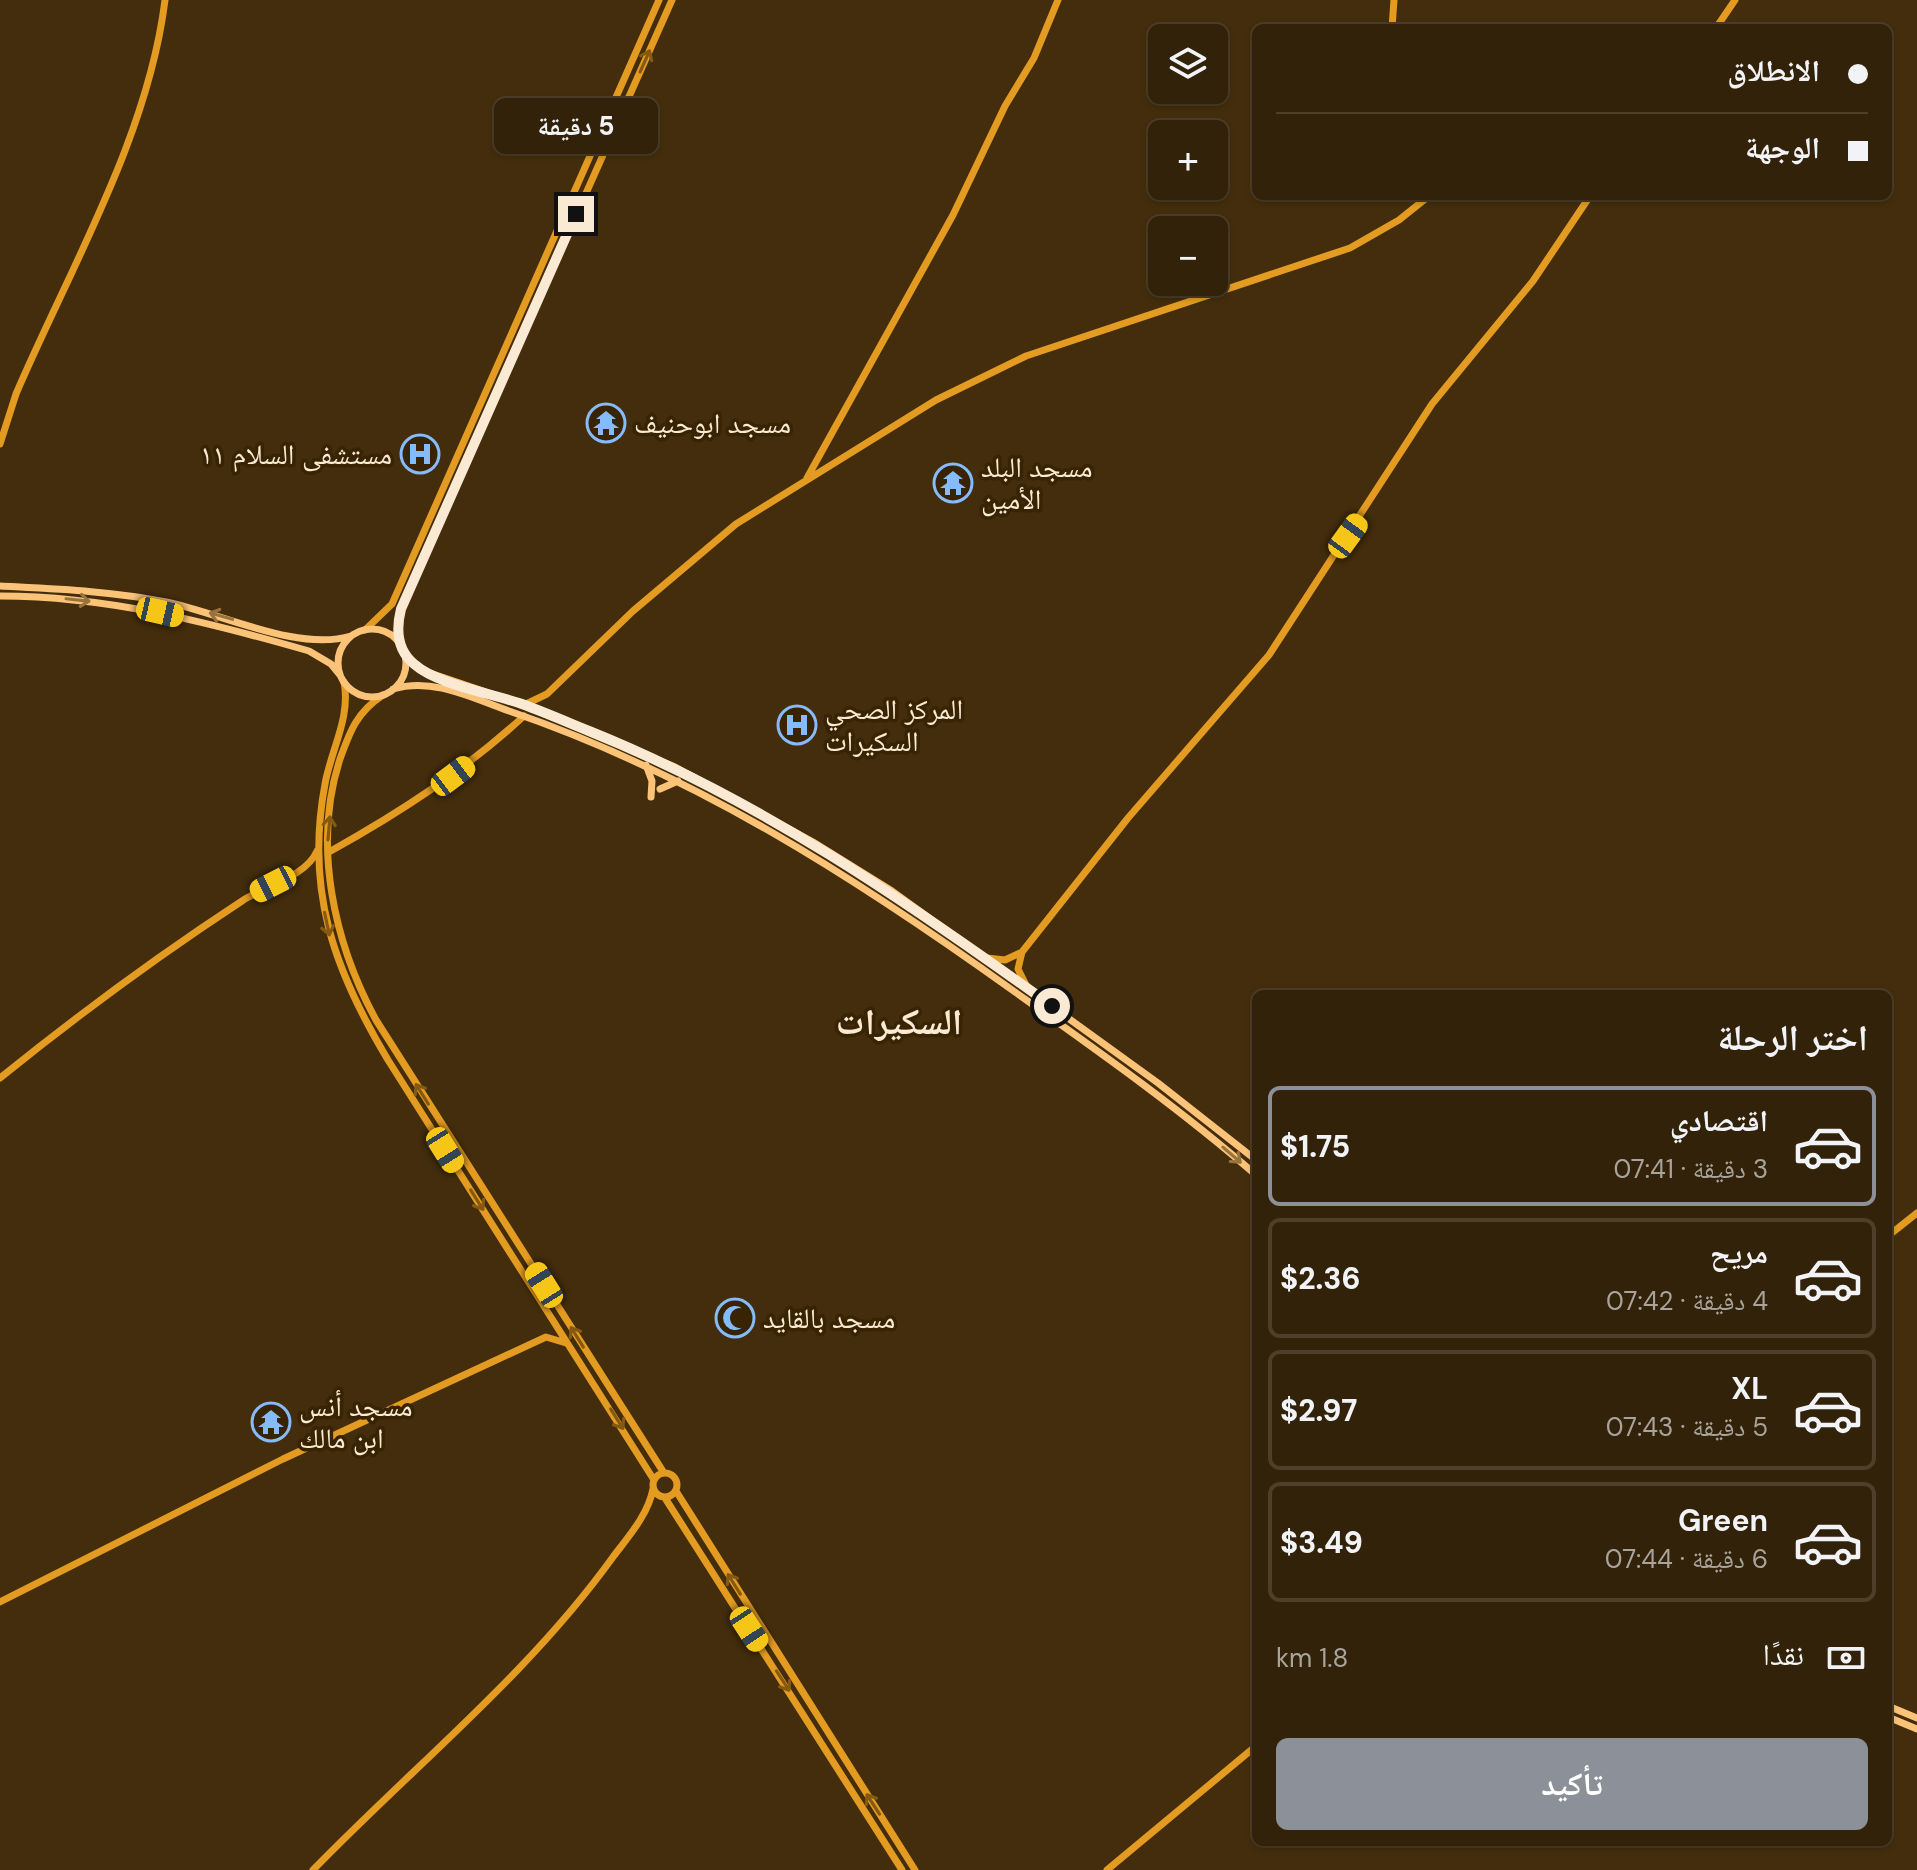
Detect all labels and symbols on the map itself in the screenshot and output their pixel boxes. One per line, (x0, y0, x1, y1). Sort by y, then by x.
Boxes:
one-way arrow (638, 49, 653, 74)
callout: 5 دقيقة (494, 98, 658, 154)
route end (558, 196, 594, 232)
temple icon: مسجد ابوحنيف (585, 402, 627, 444)
place label: مسجد ابوحنيف (634, 405, 791, 442)
hospital icon: مستشفى السلام ١١ (399, 433, 441, 475)
place label: مستشفى السلام ١١ (200, 436, 392, 473)
place label: مسجد البلد الأمين (981, 449, 1093, 518)
temple icon: مسجد البلد الأمين (932, 462, 974, 504)
car (1324, 510, 1372, 562)
one-way arrow (64, 593, 91, 608)
car (134, 595, 186, 629)
one-way arrow (209, 608, 235, 623)
place label: المركز الصحي السكيرات (825, 691, 963, 760)
hospital icon: المركز الصحي السكيرات (776, 704, 818, 746)
car (427, 752, 479, 800)
one-way arrow (322, 815, 337, 841)
car (246, 862, 300, 906)
one-way arrow (320, 910, 335, 936)
route start (1034, 988, 1070, 1024)
district label: السكيرات (836, 998, 962, 1045)
one-way arrow (414, 1083, 430, 1106)
car (422, 1123, 468, 1177)
one-way arrow (1222, 1145, 1242, 1163)
one-way arrow (469, 1188, 485, 1211)
car (521, 1258, 567, 1312)
mosque icon: مسجد بالقايد (714, 1297, 756, 1339)
place label: مسجد بالقايد (763, 1300, 895, 1337)
one-way arrow (568, 1326, 584, 1349)
place label: مسجد أنس ابن مالك (299, 1388, 413, 1457)
temple icon: مسجد أنس ابن مالك (250, 1401, 292, 1443)
one-way arrow (609, 1407, 625, 1430)
one-way arrow (725, 1574, 742, 1596)
car (726, 1602, 772, 1656)
one-way arrow (774, 1670, 791, 1692)
one-way arrow (864, 1793, 880, 1816)

